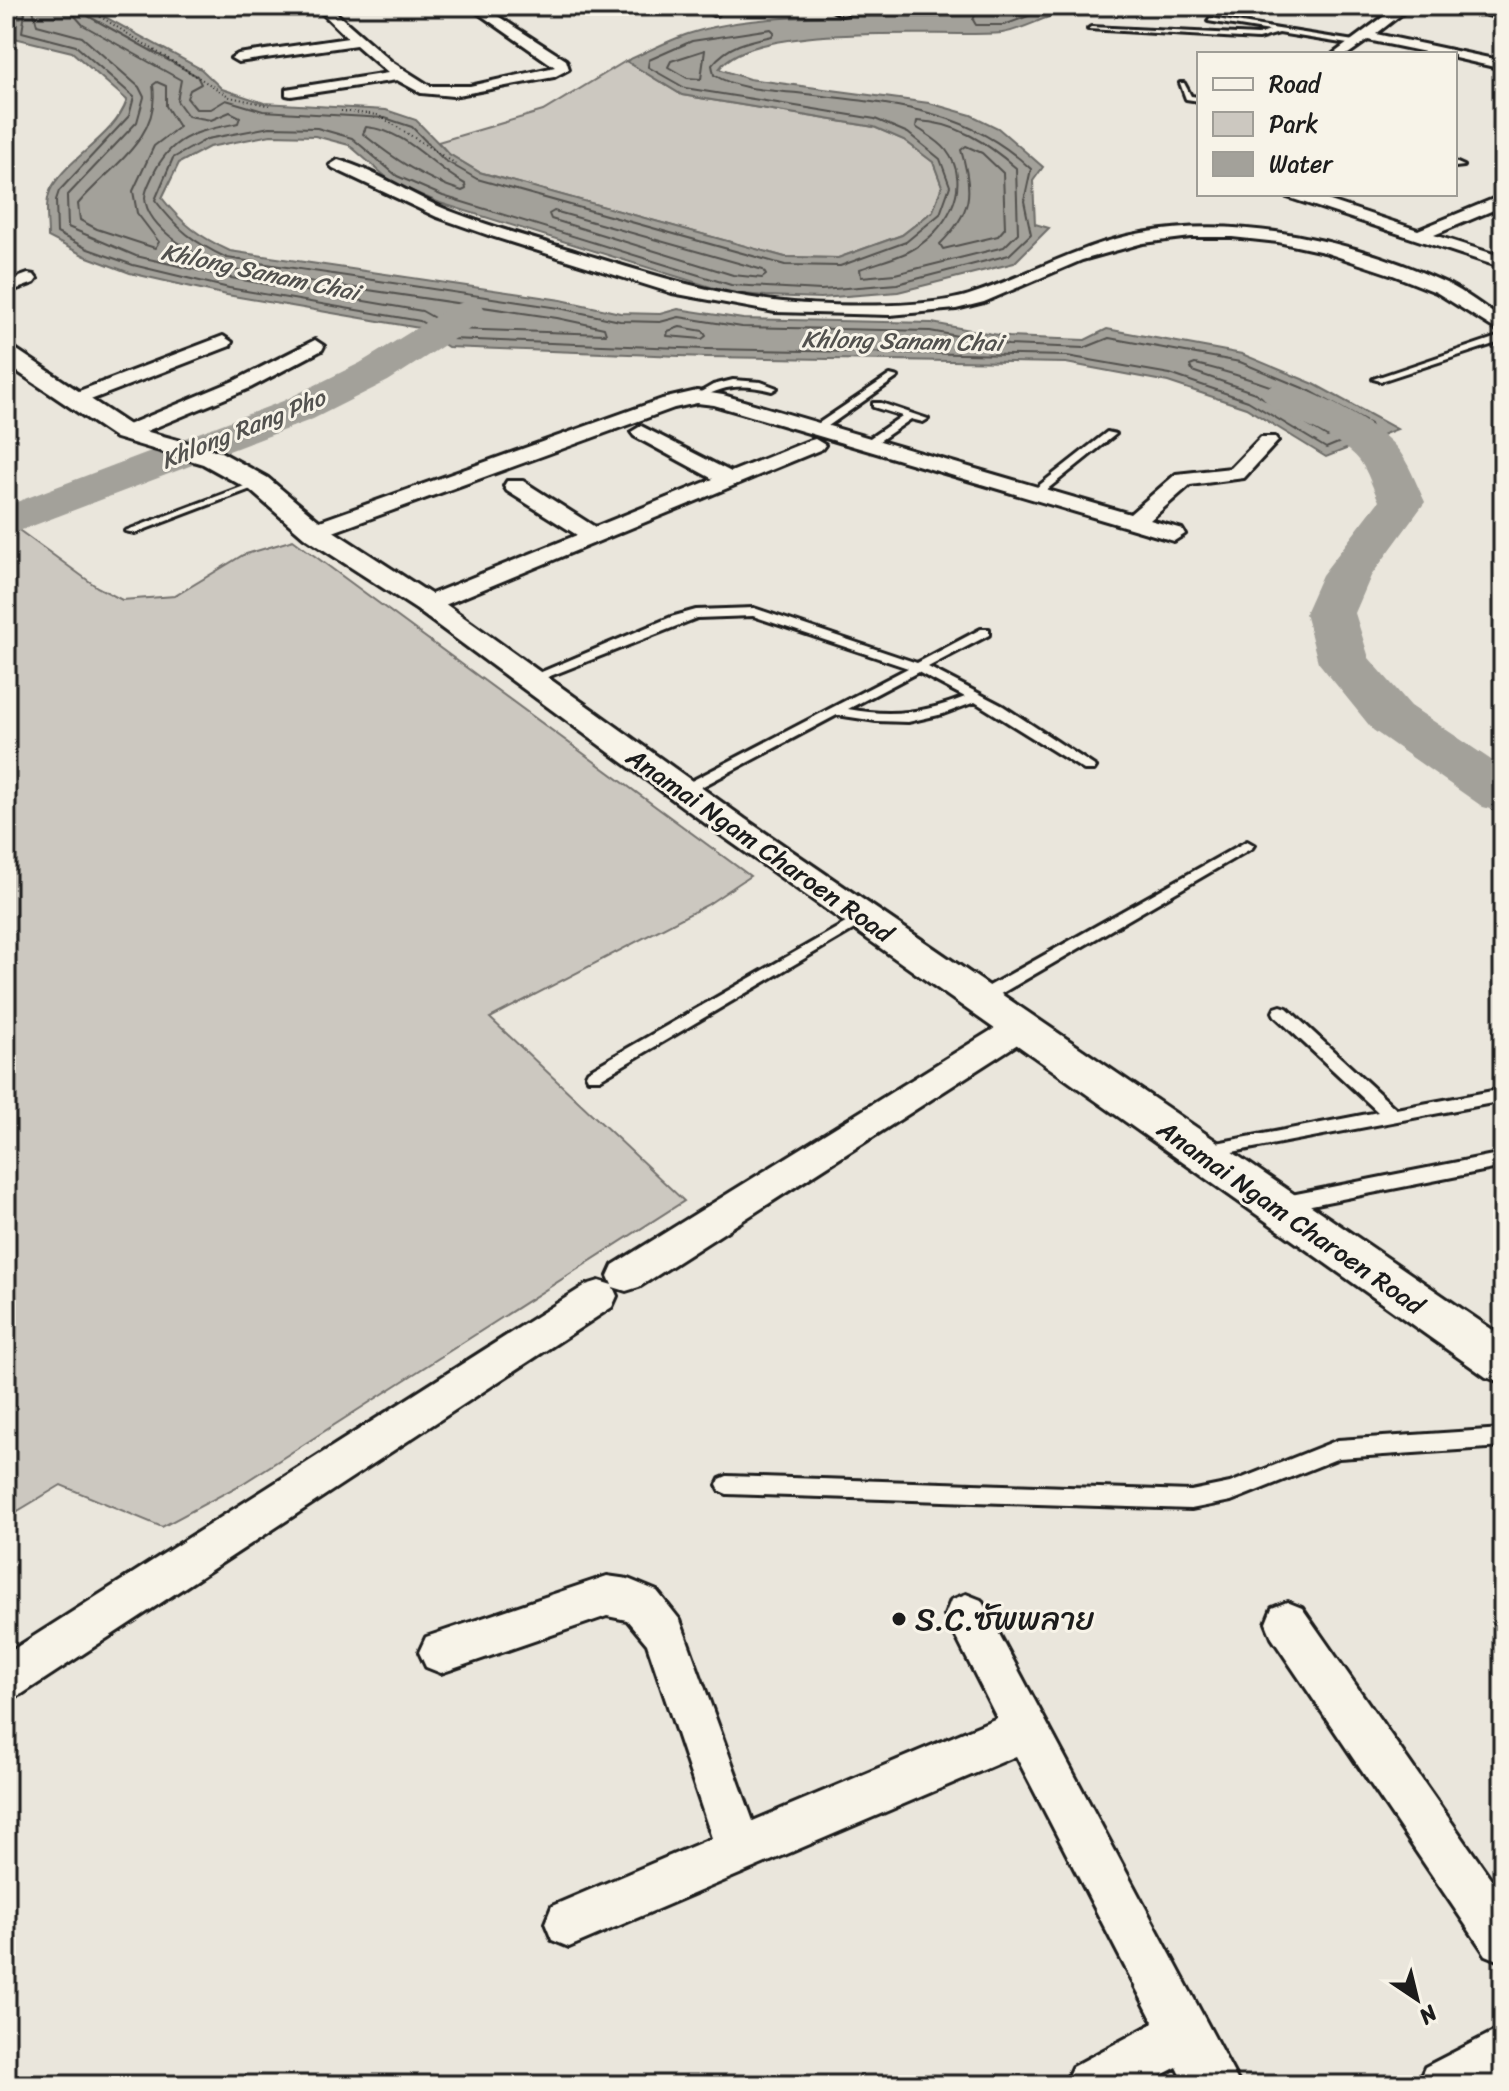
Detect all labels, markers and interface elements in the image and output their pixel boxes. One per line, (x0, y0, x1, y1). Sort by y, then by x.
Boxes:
legend (1197, 52, 1457, 196)
text: Road (1269, 63, 1323, 105)
text: Park (1269, 103, 1318, 145)
text: Water (1269, 143, 1334, 185)
water label: Khlong Sanam Chai (158, 231, 367, 314)
water label: Khlong Sanam Chai (801, 318, 1007, 364)
water label: Khlong Rang Pho (154, 376, 334, 481)
street label: Anamai Ngam Charoen Road (616, 734, 905, 956)
street label: Anamai Ngam Charoen Road (1147, 1106, 1436, 1328)
place label: S.C.ซัพพลาย (915, 1591, 1095, 1648)
marker: S.C.ซัพพลาย (890, 1610, 908, 1628)
north arrow (1377, 1959, 1457, 2039)
text: N (1410, 1994, 1446, 2036)

